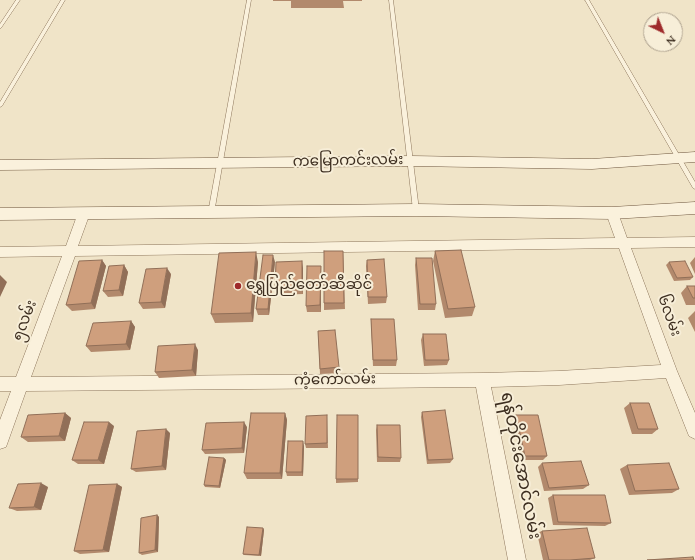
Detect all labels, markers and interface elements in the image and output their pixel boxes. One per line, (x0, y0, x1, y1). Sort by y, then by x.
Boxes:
north arrow (643, 12, 683, 52)
text: N (662, 31, 680, 50)
street label: ကမြောကင်းလမ်း (293, 152, 403, 172)
place label: ရွှေပြည်တော်ဆီဆိုင် (246, 277, 372, 295)
marker: ရွှေပြည်တော်ဆီဆိုင် (233, 281, 243, 291)
street label: ၆လမ်း (652, 293, 684, 339)
street label: ၅လမ်း (10, 298, 42, 344)
street label: ကံ့ကော်လမ်း (294, 371, 376, 391)
street label: ရန်တိုင်းအောင်လမ်း (494, 390, 544, 542)

